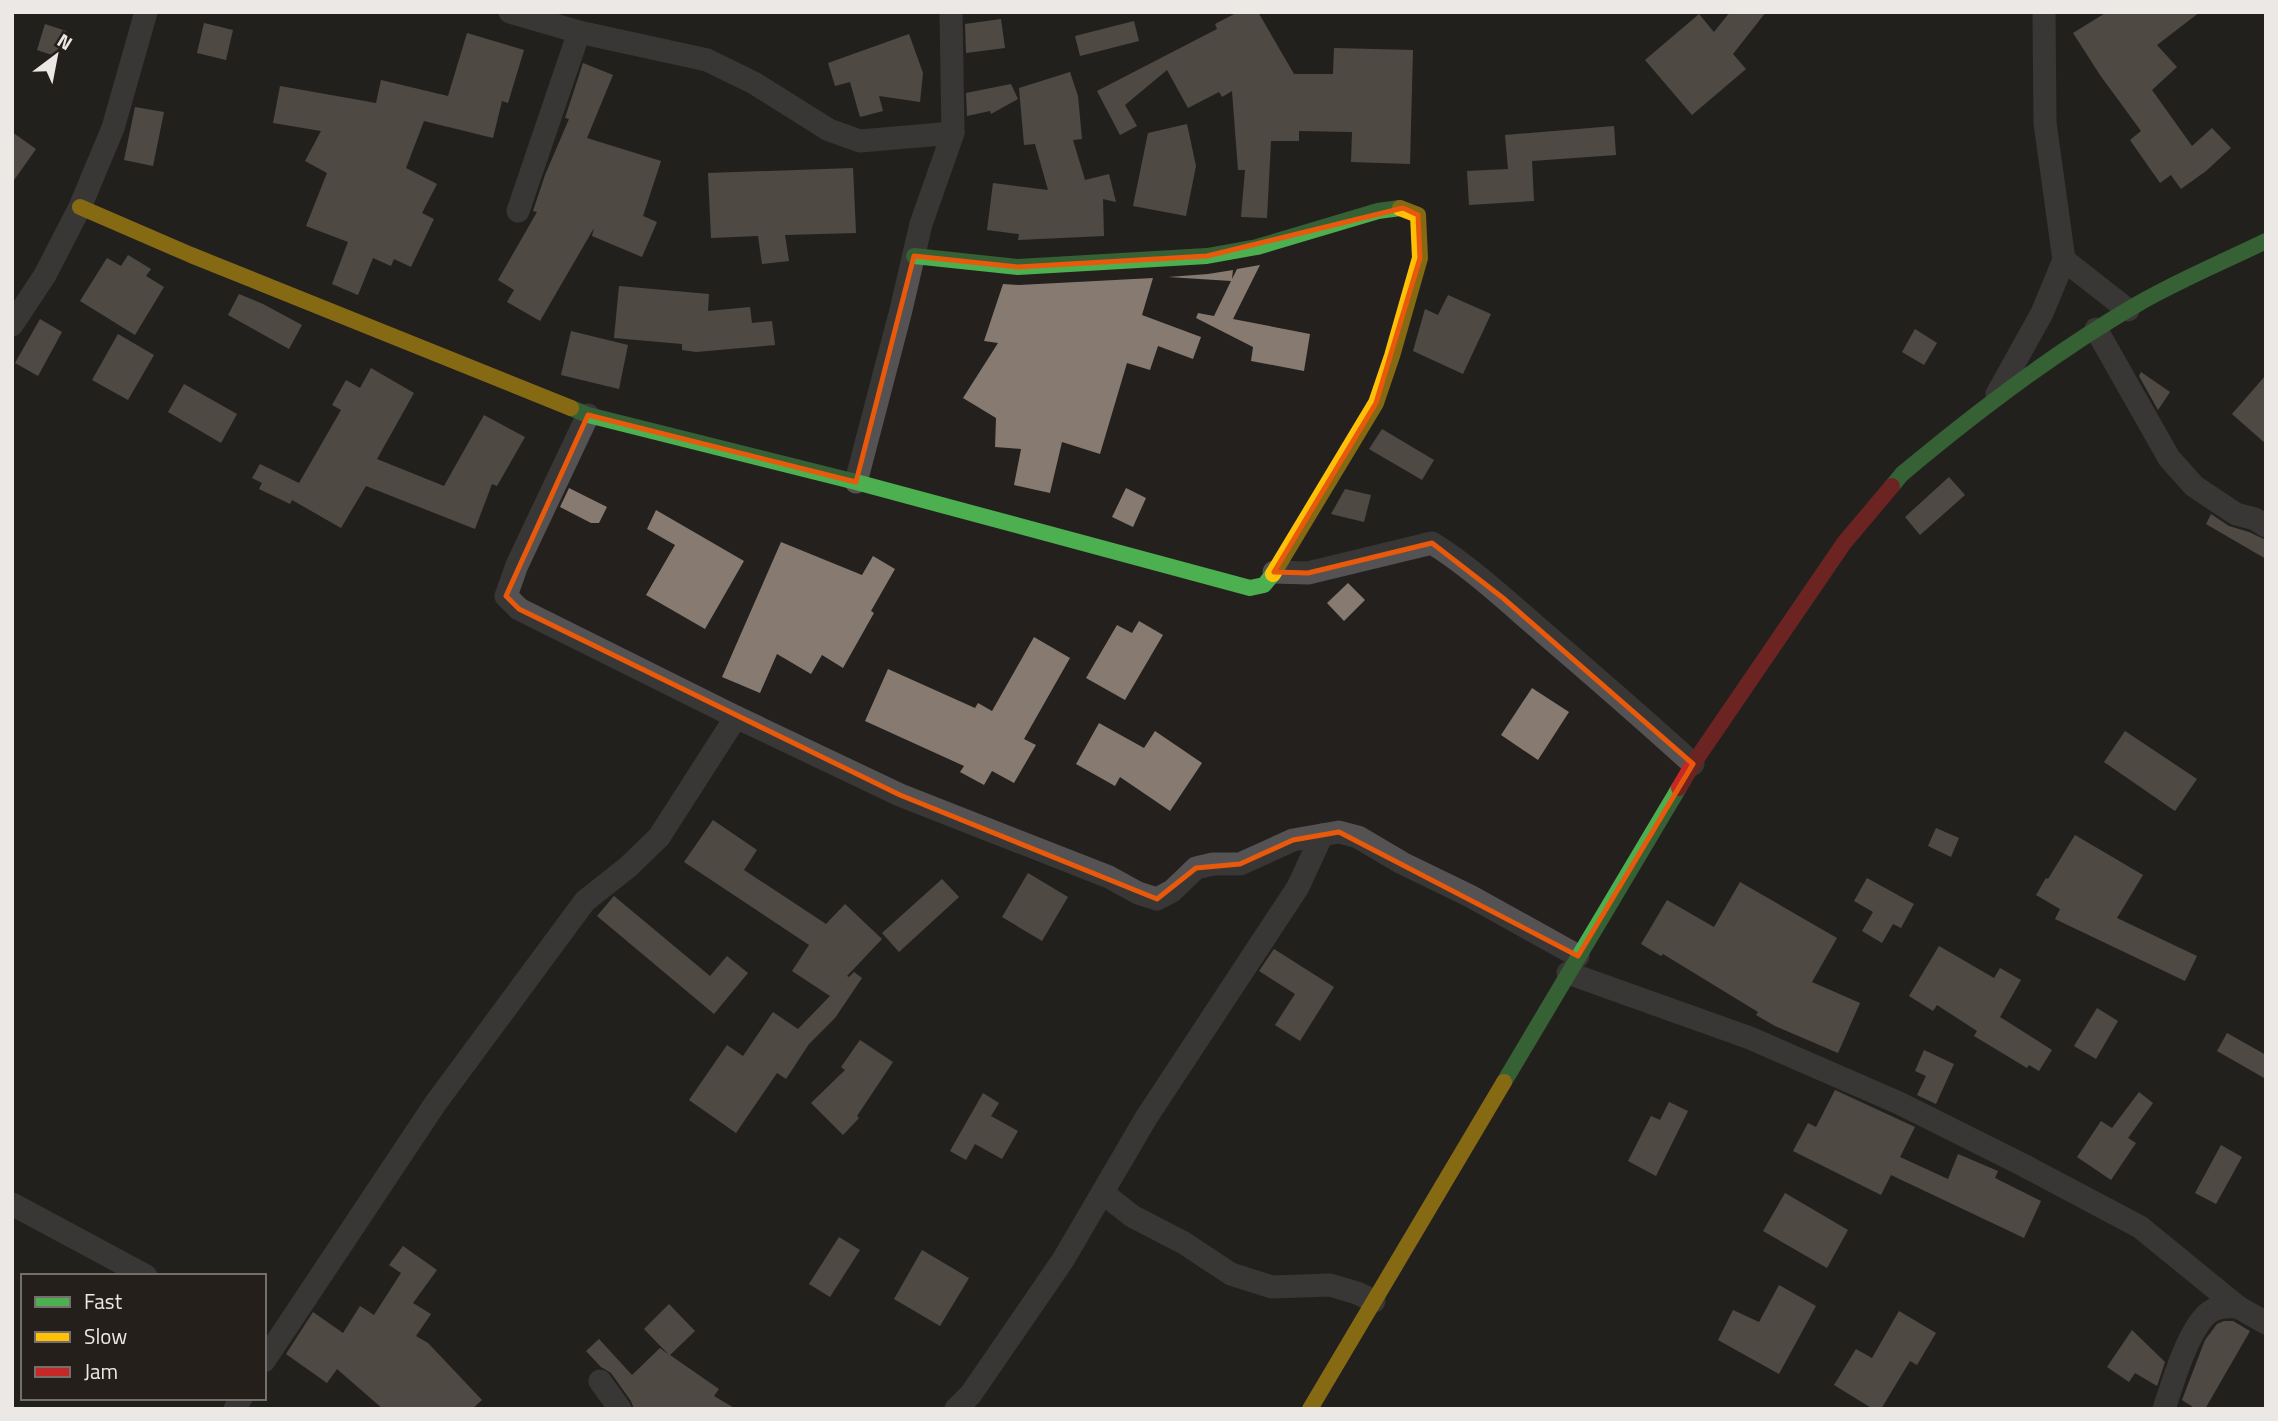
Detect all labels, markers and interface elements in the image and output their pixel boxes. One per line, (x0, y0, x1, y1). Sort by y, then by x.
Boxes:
north arrow (21, 21, 91, 91)
text: N (52, 25, 79, 57)
legend (21, 1274, 266, 1400)
text: Fast (84, 1285, 123, 1317)
text: Slow (84, 1320, 127, 1352)
text: Jam (84, 1355, 118, 1387)

